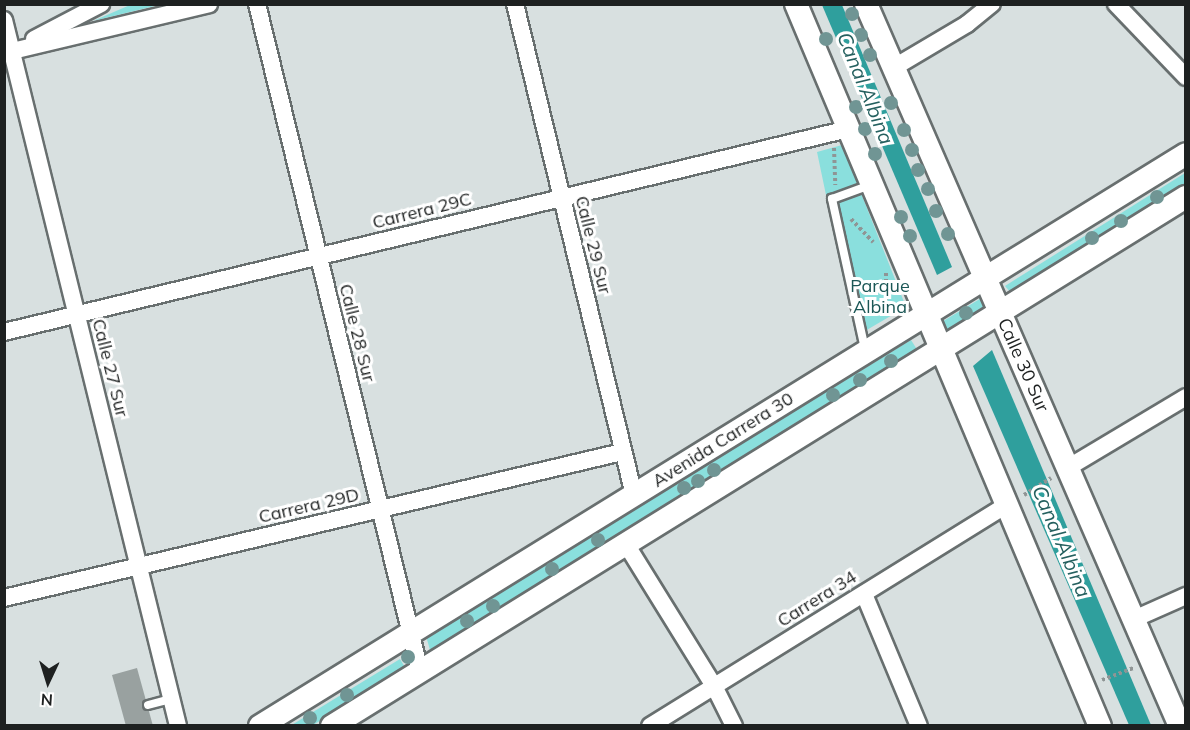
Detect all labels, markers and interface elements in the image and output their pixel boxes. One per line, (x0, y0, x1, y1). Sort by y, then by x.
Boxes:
water label: Canal Albina (833, 28, 899, 148)
street label: Carrera 29C (370, 188, 474, 234)
street label: Calle 29 Sur (570, 194, 616, 296)
park label: Parque Albina (850, 276, 910, 318)
street label: Calle 28 Sur (334, 282, 380, 384)
street label: Calle 30 Sur (993, 315, 1053, 415)
street label: Calle 27 Sur (87, 317, 133, 419)
street label: Avenida Carrera 30 (648, 388, 798, 492)
water label: Canal Albina (1028, 482, 1096, 600)
street label: Carrera 29D (257, 484, 361, 528)
street label: Carrera 34 (773, 566, 861, 632)
north arrow (18, 652, 78, 712)
text: N (40, 690, 53, 710)

